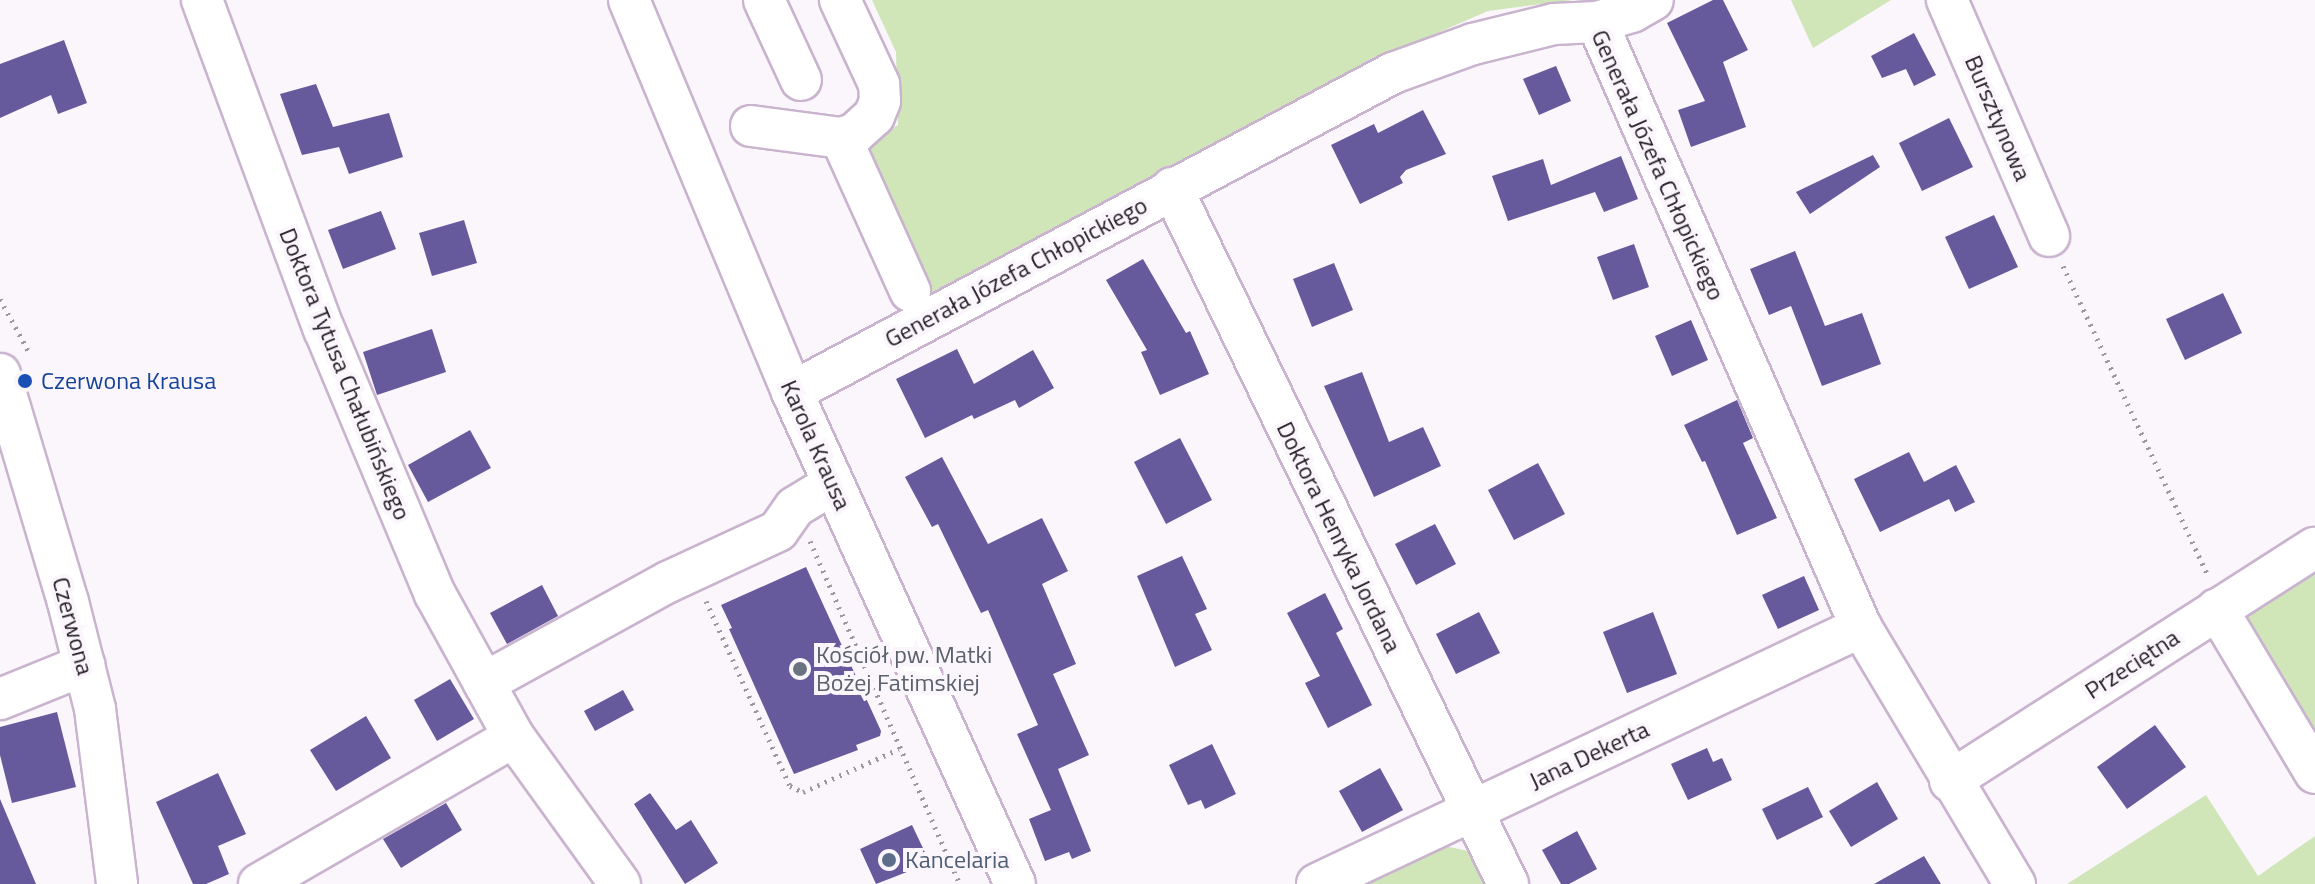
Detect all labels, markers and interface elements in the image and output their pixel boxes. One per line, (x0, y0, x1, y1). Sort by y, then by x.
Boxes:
street label: Generała Józefa Chłopickiego (1585, 25, 1731, 305)
street label: Bursztynowa (1959, 51, 2037, 185)
street label: Generała Józefa Chłopickiego (880, 191, 1152, 353)
street label: Doktora Tytusa Chałubińskiego (273, 224, 417, 524)
place label: Czerwona Krausa (41, 367, 216, 395)
marker: Czerwona Krausa (16, 372, 34, 390)
street label: Karola Krausa (775, 376, 857, 514)
street label: Doktora Henryka Jordana (1271, 417, 1407, 657)
street label: Czerwona (46, 574, 100, 678)
street label: Przeciętna (2079, 623, 2185, 705)
place label: Kościół pw. Matki Bożej Fatimskiej (816, 641, 992, 697)
marker: Kościół pw. Matki Bożej Fatimskiej (791, 660, 809, 678)
street label: Jana Dekerta (1525, 715, 1653, 795)
place label: Kancelaria (905, 846, 1009, 874)
marker: Kancelaria (880, 851, 898, 869)

